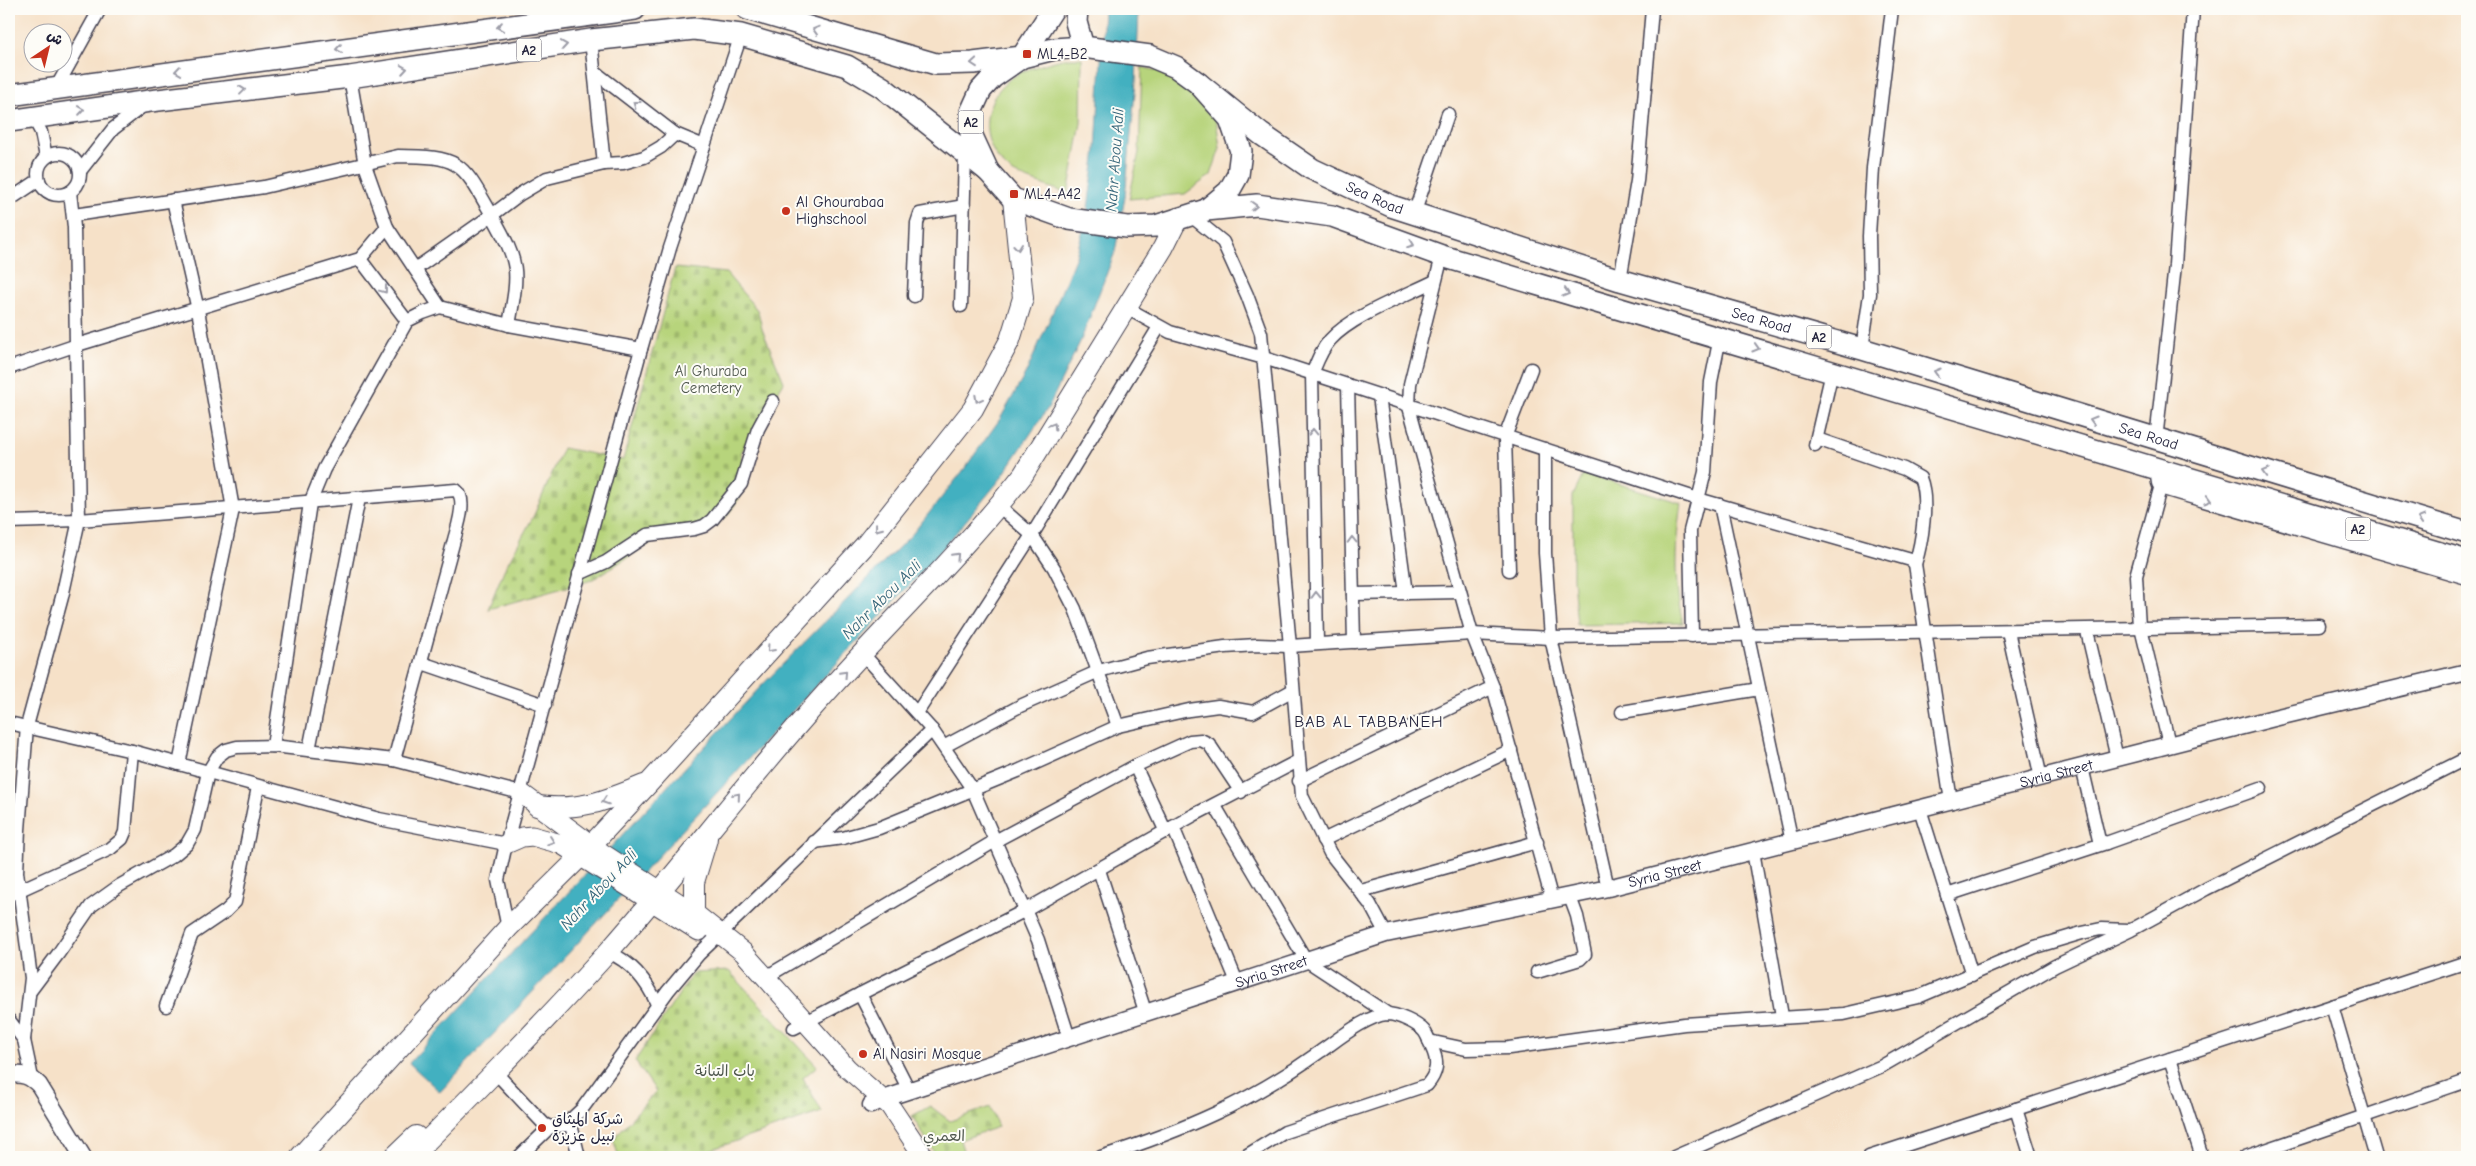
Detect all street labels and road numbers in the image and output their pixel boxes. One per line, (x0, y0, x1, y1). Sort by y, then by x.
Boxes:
road number: A2 (516, 38, 542, 62)
road number: A2 (958, 110, 984, 134)
street label: Sea Road (1343, 177, 1406, 218)
street label: Sea Road (1730, 303, 1793, 337)
road number: A2 (1806, 326, 1832, 348)
street label: Sea Road (2117, 419, 2180, 454)
road number: A2 (2346, 518, 2370, 540)
street label: Syria Street (2018, 755, 2095, 792)
street label: Syria Street (1626, 855, 1704, 891)
street label: Syria Street (1233, 951, 1310, 992)

